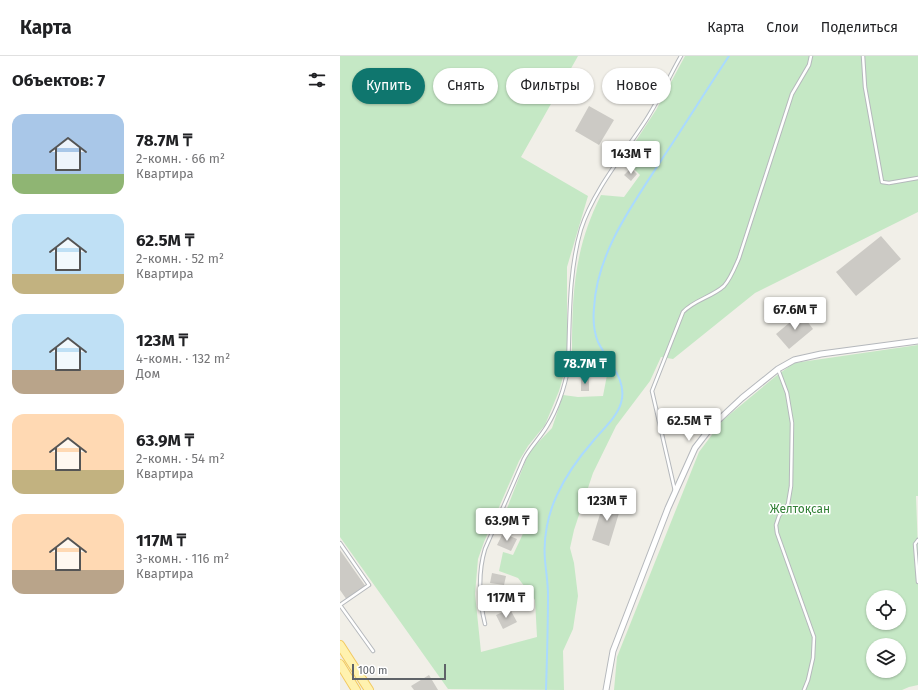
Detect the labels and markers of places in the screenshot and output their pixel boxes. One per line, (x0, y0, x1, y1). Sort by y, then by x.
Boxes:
pin: 143M ₸ (598, 141, 664, 175)
pin: 67.6M ₸ (758, 297, 832, 331)
pin: 78.7M ₸ (548, 351, 622, 385)
pin: 62.5M ₸ (652, 408, 726, 442)
pin: 123M ₸ (574, 488, 640, 522)
pin: 63.9M ₸ (470, 508, 544, 542)
pin: 117M ₸ (473, 585, 539, 619)

